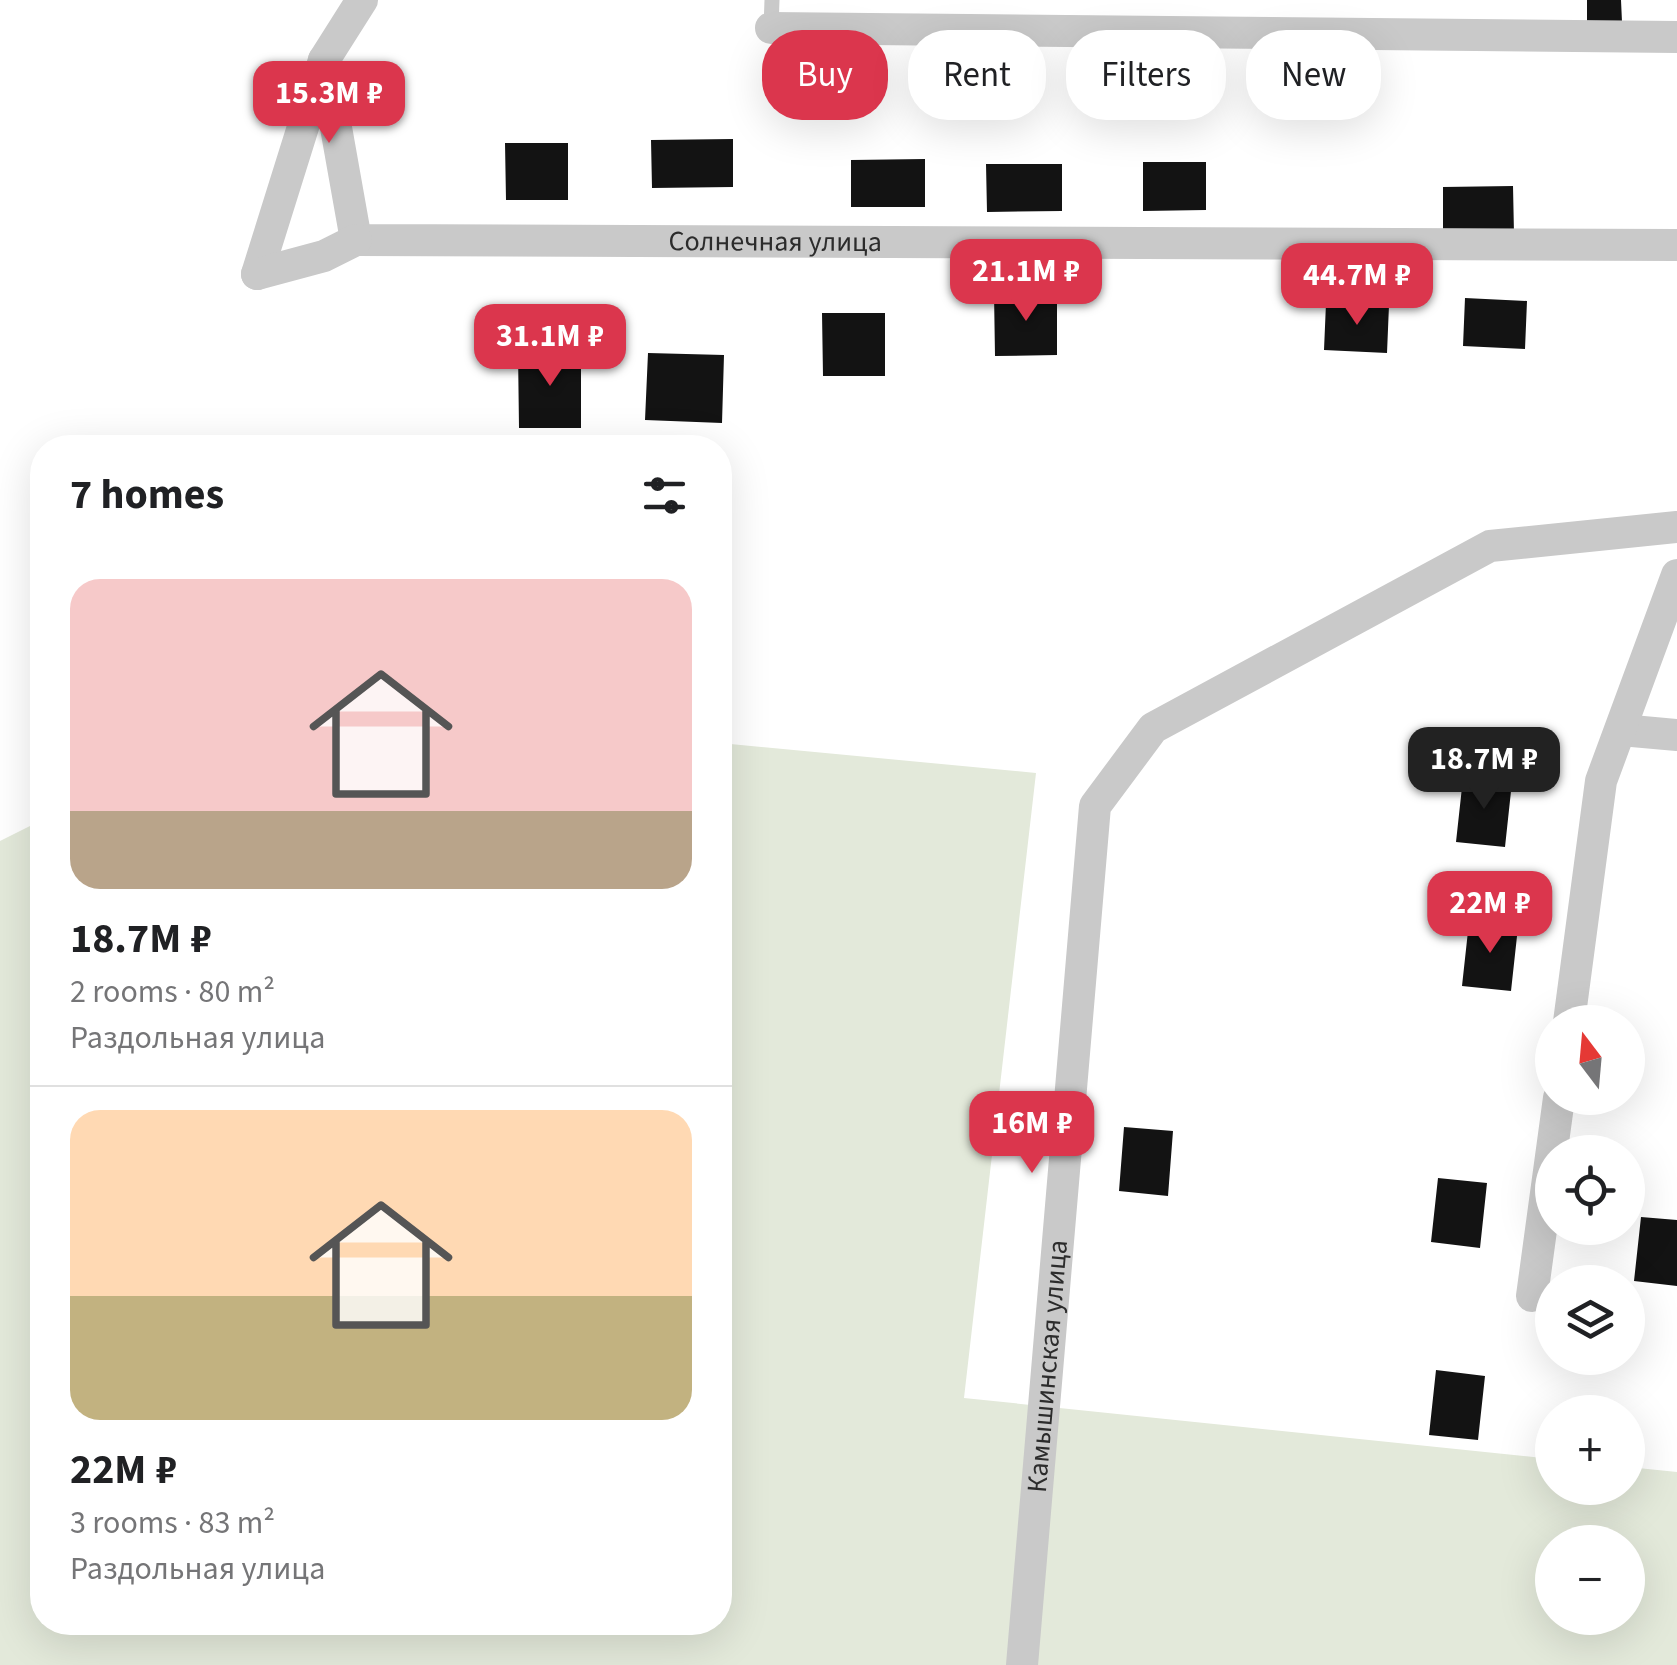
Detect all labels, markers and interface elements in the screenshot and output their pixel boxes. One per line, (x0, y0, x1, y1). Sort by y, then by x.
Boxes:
chip: Buy (762, 30, 888, 120)
chip: Rent (908, 30, 1046, 120)
chip: Filters (1066, 30, 1226, 120)
chip: New (1246, 30, 1381, 120)
pin: 15.3M ₽ (237, 61, 421, 146)
text: 15.3M ₽ (275, 70, 383, 116)
street label: Солнечная улица (668, 221, 882, 262)
pin: 21.1M ₽ (934, 239, 1118, 324)
pin: 44.7M ₽ (1265, 243, 1449, 328)
text: 21.1M ₽ (972, 248, 1080, 294)
text: 44.7M ₽ (1303, 252, 1411, 298)
pin: 31.1M ₽ (458, 304, 642, 389)
text: 31.1M ₽ (496, 313, 604, 359)
text: 7 homes (70, 465, 224, 525)
icon: filters (637, 468, 692, 523)
icon: home (291, 644, 471, 824)
pin: 18.7M ₽ (1392, 727, 1576, 812)
text: 18.7M ₽ (1430, 736, 1538, 782)
pin: 22M ₽ (1420, 871, 1560, 956)
text: 22M ₽ (1449, 880, 1531, 926)
text: 18.7M ₽ (70, 909, 212, 969)
text: 2 rooms · 80 m² (70, 969, 275, 1015)
north arrow (1535, 1005, 1645, 1115)
map controls (1535, 1005, 1645, 1635)
text: Раздольная улица (70, 1015, 325, 1061)
pin: 16M ₽ (962, 1091, 1102, 1176)
text: 16M ₽ (991, 1100, 1073, 1146)
button: locate (1535, 1135, 1645, 1245)
icon: home (291, 1175, 471, 1355)
street label: Камышинская улица (1017, 1238, 1078, 1494)
button: layers (1535, 1265, 1645, 1375)
button: + (1535, 1395, 1645, 1505)
text: 22M ₽ (70, 1440, 177, 1500)
text: 3 rooms · 83 m² (70, 1500, 275, 1546)
button: − (1535, 1525, 1645, 1635)
text: Раздольная улица (70, 1546, 325, 1592)

